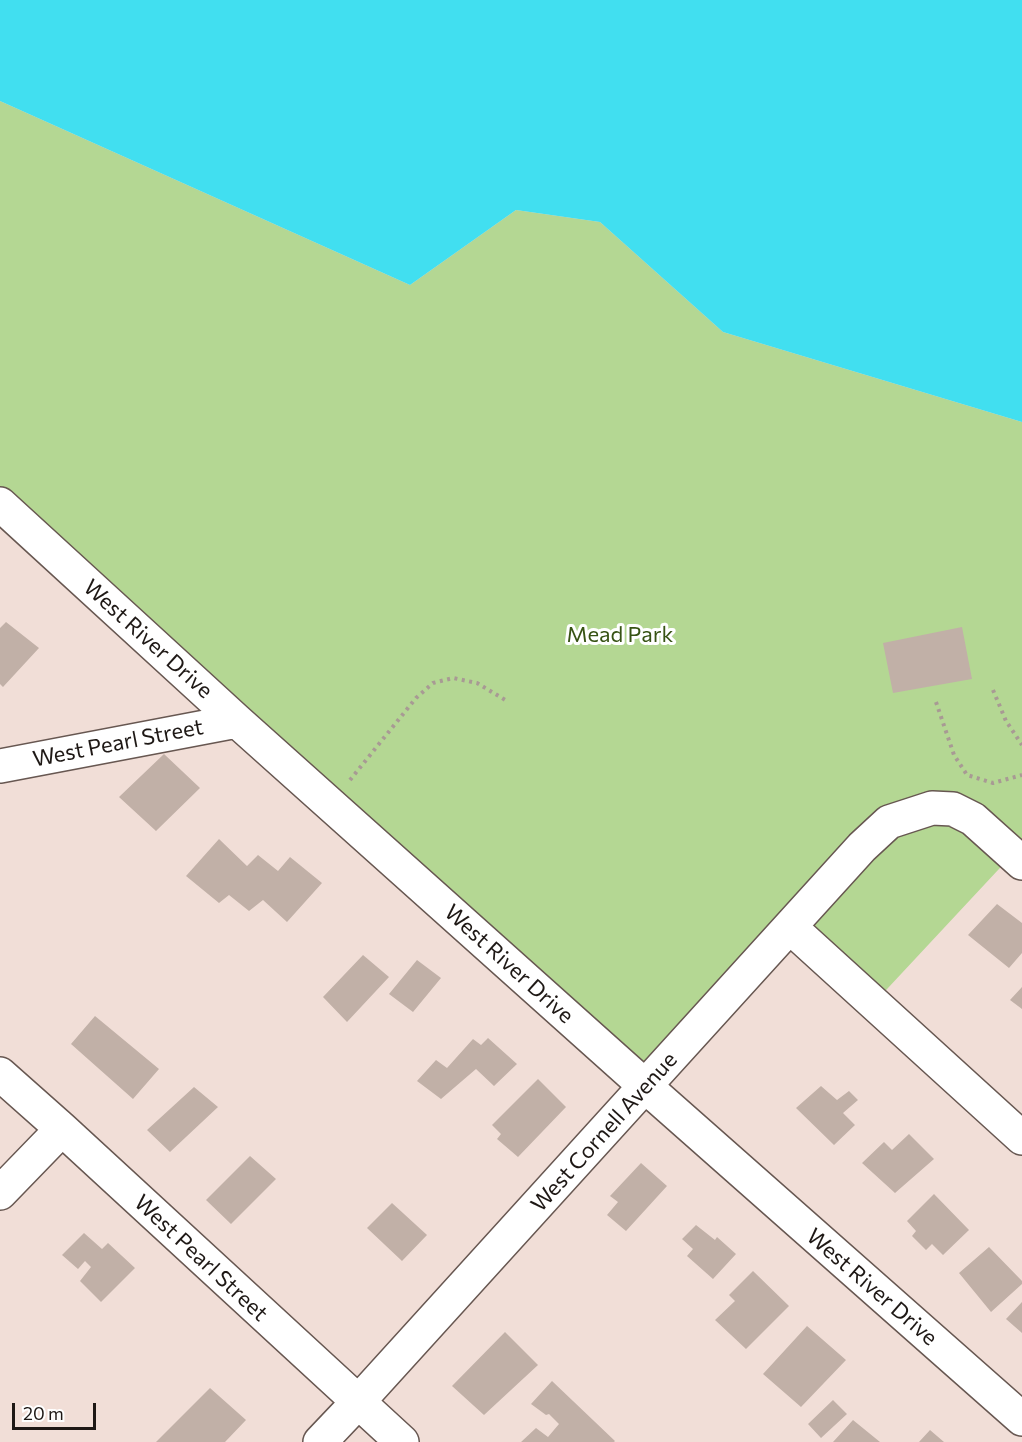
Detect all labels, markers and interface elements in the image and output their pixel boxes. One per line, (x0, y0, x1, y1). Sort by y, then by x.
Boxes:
street label: West River Drive (78, 574, 218, 704)
park label: Mead Park (566, 622, 674, 648)
street label: West Pearl Street (31, 714, 205, 772)
street label: West River Drive (439, 899, 579, 1029)
street label: West Cornell Avenue (525, 1047, 683, 1217)
street label: West Pearl Street (129, 1189, 273, 1327)
street label: West River Drive (801, 1223, 943, 1351)
scale bar (15, 1391, 99, 1429)
text: 20 m (23, 1402, 64, 1424)

